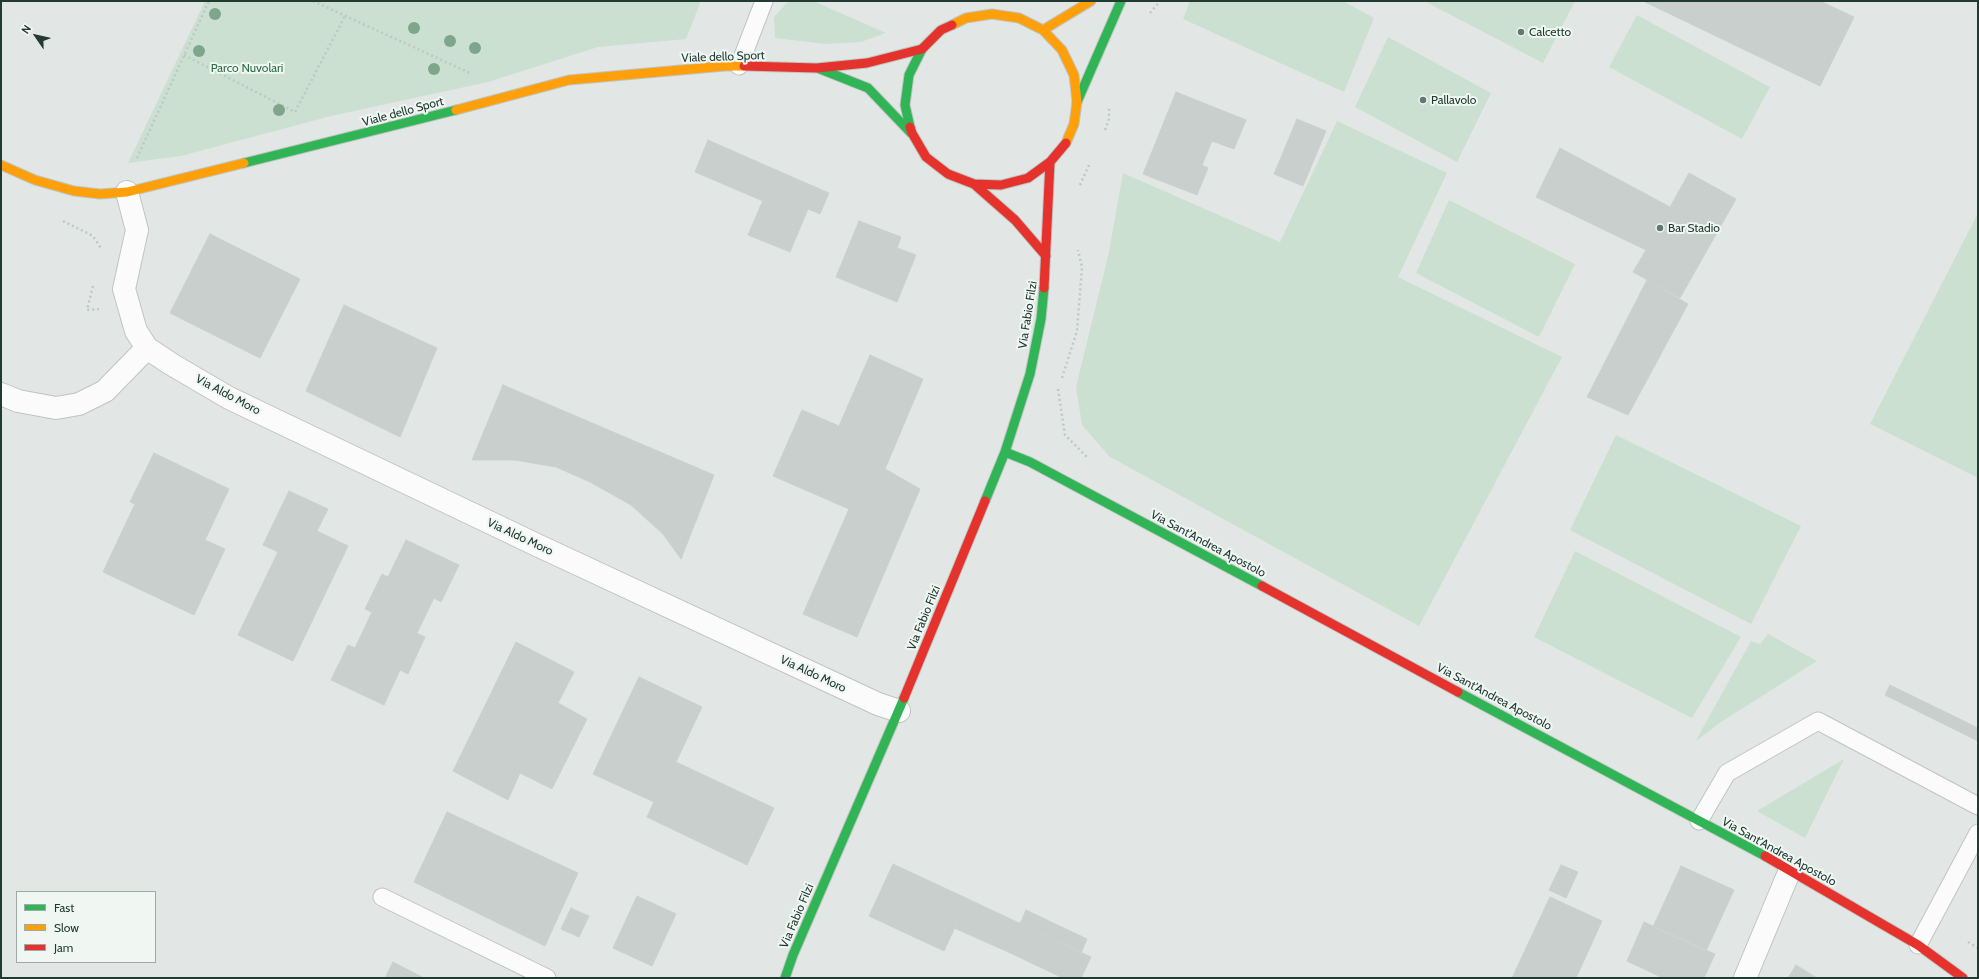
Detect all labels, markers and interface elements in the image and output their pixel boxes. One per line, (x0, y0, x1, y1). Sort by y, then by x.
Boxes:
north arrow (16, 16, 56, 56)
text: N (18, 22, 34, 36)
place label: Calcetto (1529, 25, 1571, 39)
marker: Calcetto (1516, 27, 1526, 37)
street label: Viale dello Sport (681, 48, 765, 66)
park label: Parco Nuvolari (211, 61, 283, 75)
place label: Pallavolo (1431, 93, 1476, 107)
street label: Viale dello Sport (361, 94, 445, 130)
marker: Pallavolo (1418, 95, 1428, 105)
place label: Bar Stadio (1668, 221, 1720, 235)
marker: Bar Stadio (1655, 223, 1665, 233)
street label: Via Fabio Filzi (1016, 280, 1040, 350)
street label: Via Aldo Moro (193, 372, 263, 418)
street label: Via Sant'Andrea Apostolo (1148, 507, 1268, 581)
street label: Via Aldo Moro (485, 515, 555, 559)
street label: Via Fabio Filzi (904, 584, 944, 652)
street label: Via Aldo Moro (778, 652, 848, 696)
street label: Via Sant'Andrea Apostolo (1434, 660, 1554, 734)
street label: Via Sant'Andrea Apostolo (1719, 815, 1839, 889)
street label: Via Fabio Filzi (777, 882, 817, 950)
legend (16, 891, 156, 963)
text: Fast (54, 900, 74, 915)
text: Slow (54, 920, 79, 935)
text: Jam (54, 940, 73, 955)

